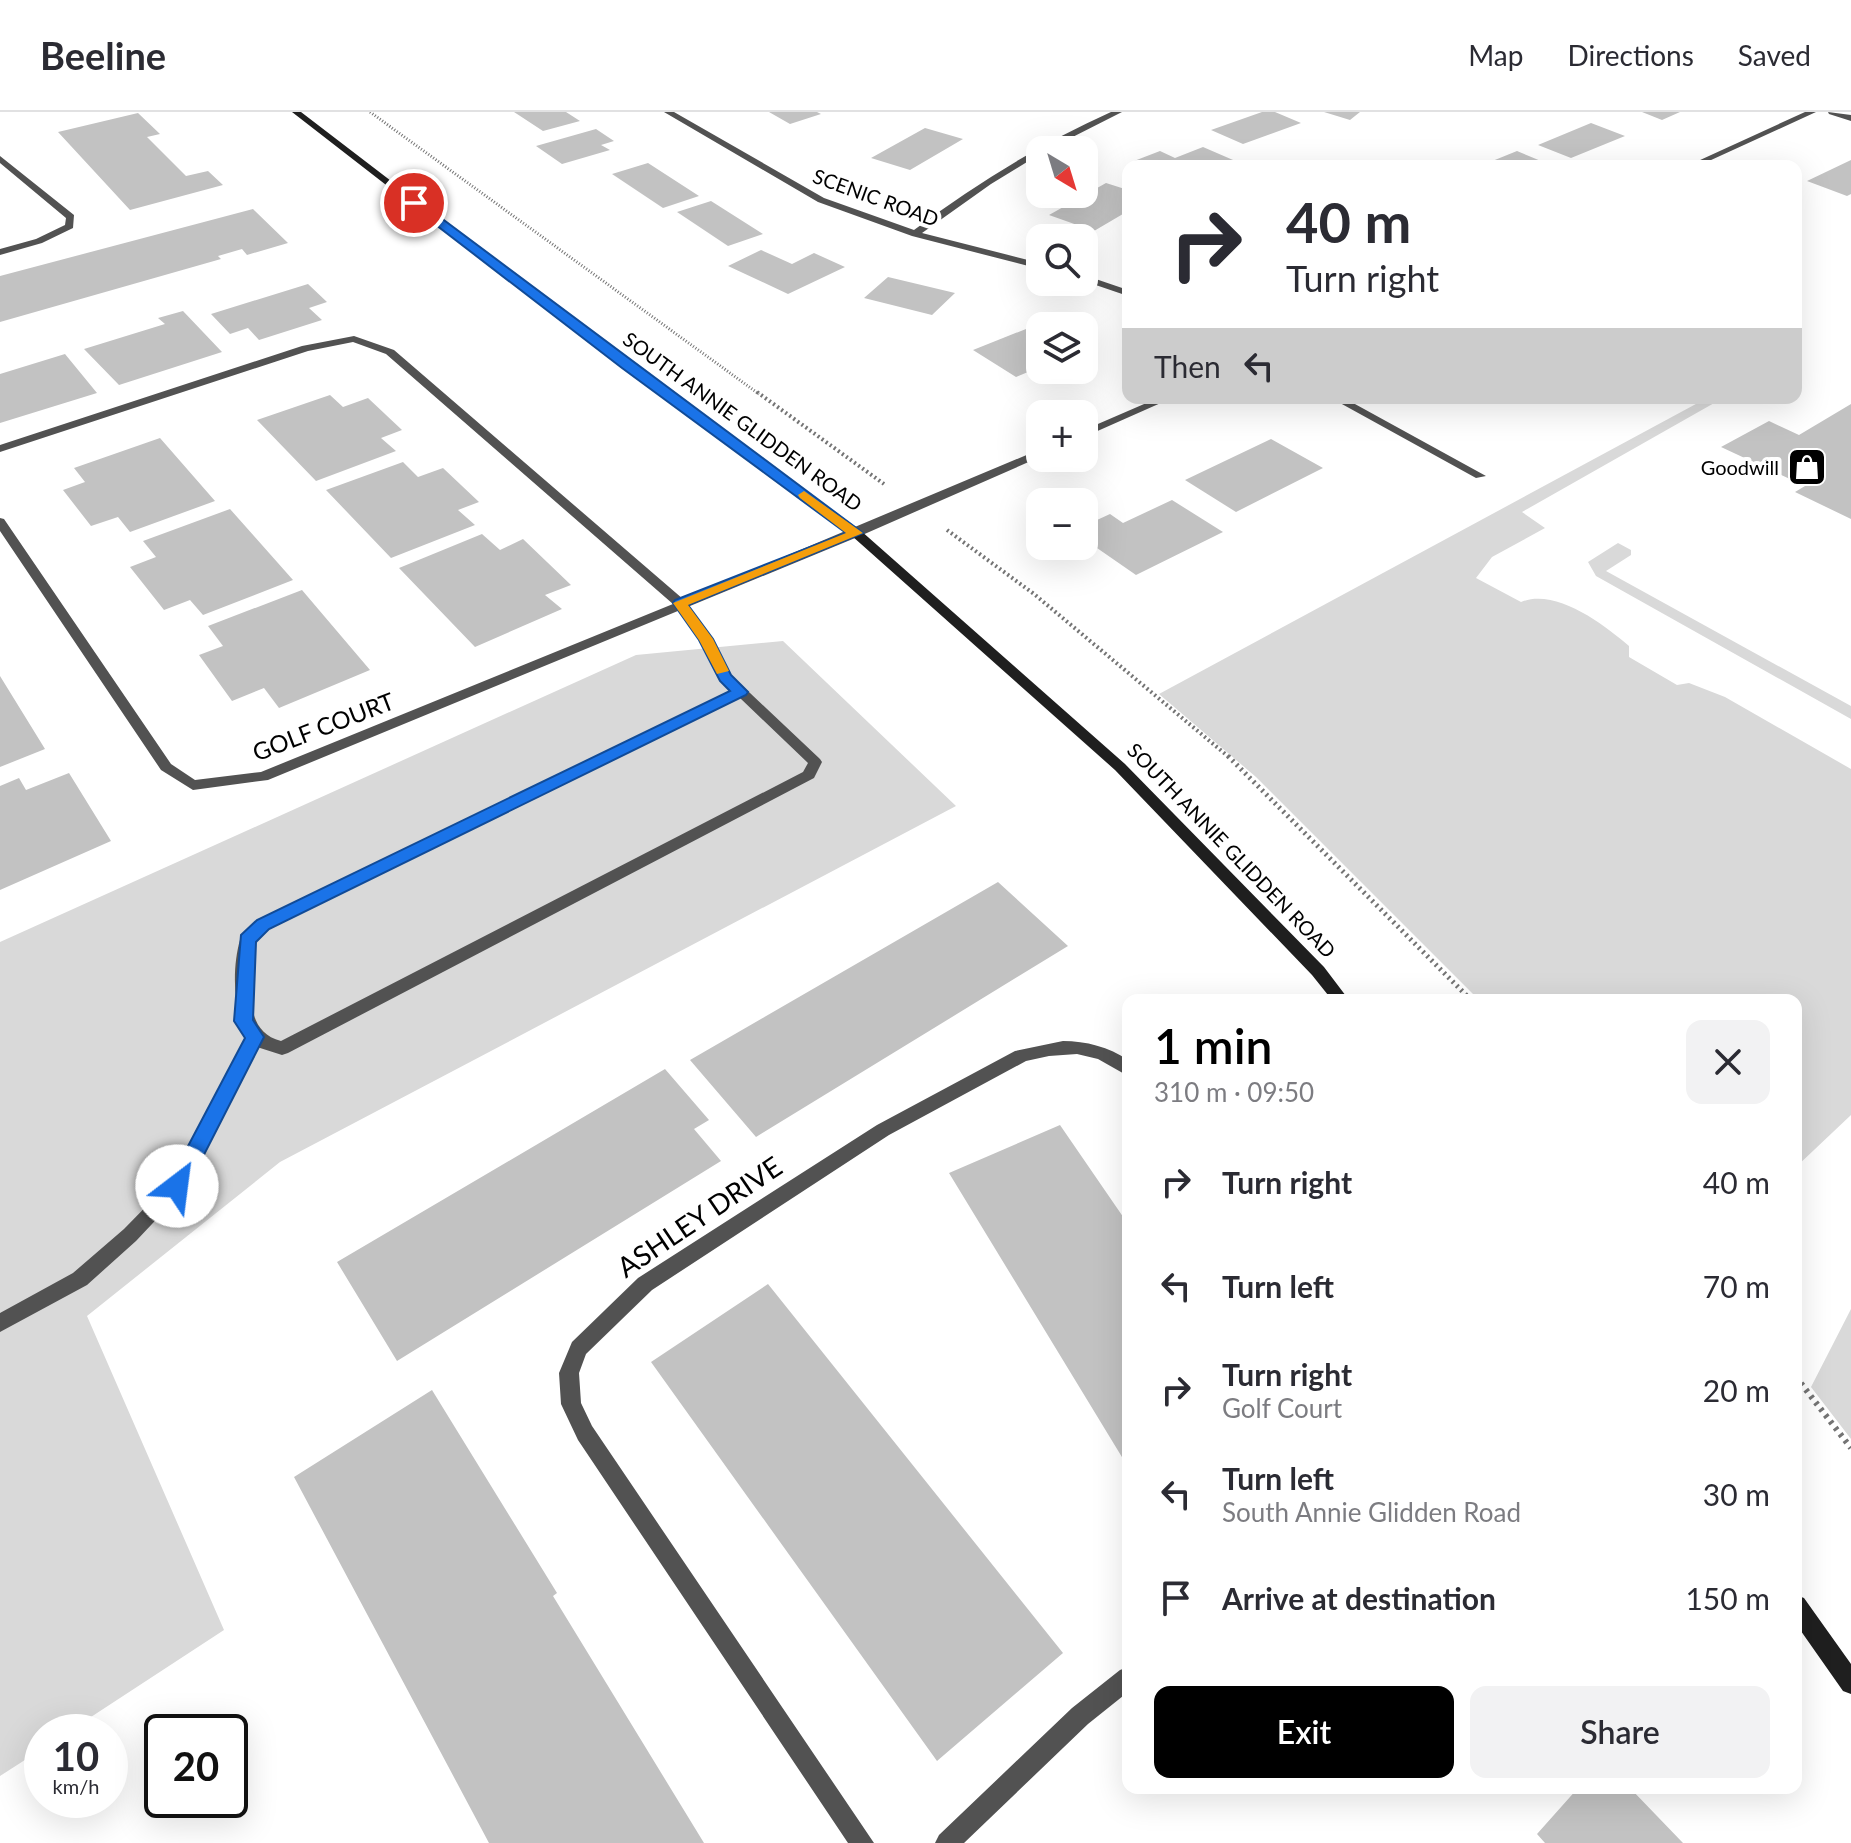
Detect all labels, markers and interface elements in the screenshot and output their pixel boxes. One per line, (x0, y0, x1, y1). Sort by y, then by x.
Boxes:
text: Beeline (40, 32, 166, 78)
text: Map (1468, 38, 1523, 72)
text: Directions (1567, 38, 1694, 72)
text: Saved (1738, 38, 1811, 72)
north arrow (1026, 136, 1098, 208)
map controls (1026, 136, 1098, 560)
street label: SCENIC ROAD (810, 163, 942, 231)
pin (380, 169, 448, 237)
icon: arrive (392, 181, 436, 225)
text: 40 m (1286, 188, 1411, 255)
icon: right (1154, 192, 1258, 296)
button: search (1026, 224, 1098, 296)
text: Turn right (1286, 256, 1439, 300)
button: layers (1026, 312, 1098, 384)
street label: SOUTH ANNIE GLIDDEN ROAD (619, 326, 867, 516)
icon: left (1237, 344, 1281, 388)
text: Then (1154, 348, 1221, 384)
button: + (1026, 400, 1098, 472)
shop icon: Goodwill (1786, 446, 1828, 488)
place label: Goodwill (1701, 455, 1779, 479)
button: − (1026, 488, 1098, 560)
street label: GOLF COURT (248, 686, 398, 766)
street label: SOUTH ANNIE GLIDDEN ROAD (1123, 738, 1341, 962)
text: 1 min (1154, 1017, 1272, 1074)
button: close (1686, 1020, 1770, 1104)
text: 310 m · 09:50 (1154, 1076, 1314, 1108)
position arrow (135, 1144, 219, 1228)
street label: ASHLEY DRIVE (610, 1148, 788, 1284)
icon: right (1154, 1160, 1198, 1204)
text: Turn right (1222, 1164, 1352, 1200)
text: 40 m (1703, 1164, 1770, 1200)
icon: left (1154, 1264, 1198, 1308)
text: Turn left (1222, 1268, 1334, 1304)
text: 70 m (1703, 1268, 1770, 1304)
text: Turn right (1222, 1356, 1352, 1392)
icon: right (1154, 1368, 1198, 1412)
text: 20 m (1703, 1372, 1770, 1408)
text: Golf Court (1222, 1392, 1342, 1424)
text: Turn left (1222, 1460, 1334, 1496)
icon: left (1154, 1472, 1198, 1516)
text: 30 m (1703, 1476, 1770, 1512)
text: South Annie Glidden Road (1222, 1496, 1521, 1528)
icon: arrive (1154, 1576, 1198, 1620)
text: Arrive at destination (1222, 1580, 1496, 1616)
text: 150 m (1685, 1580, 1770, 1616)
button: Exit (1154, 1686, 1454, 1778)
button: Share (1470, 1686, 1770, 1778)
speed limit sign: 20 (144, 1714, 248, 1818)
text: 10 (53, 1732, 99, 1780)
text: km/h (53, 1774, 99, 1798)

